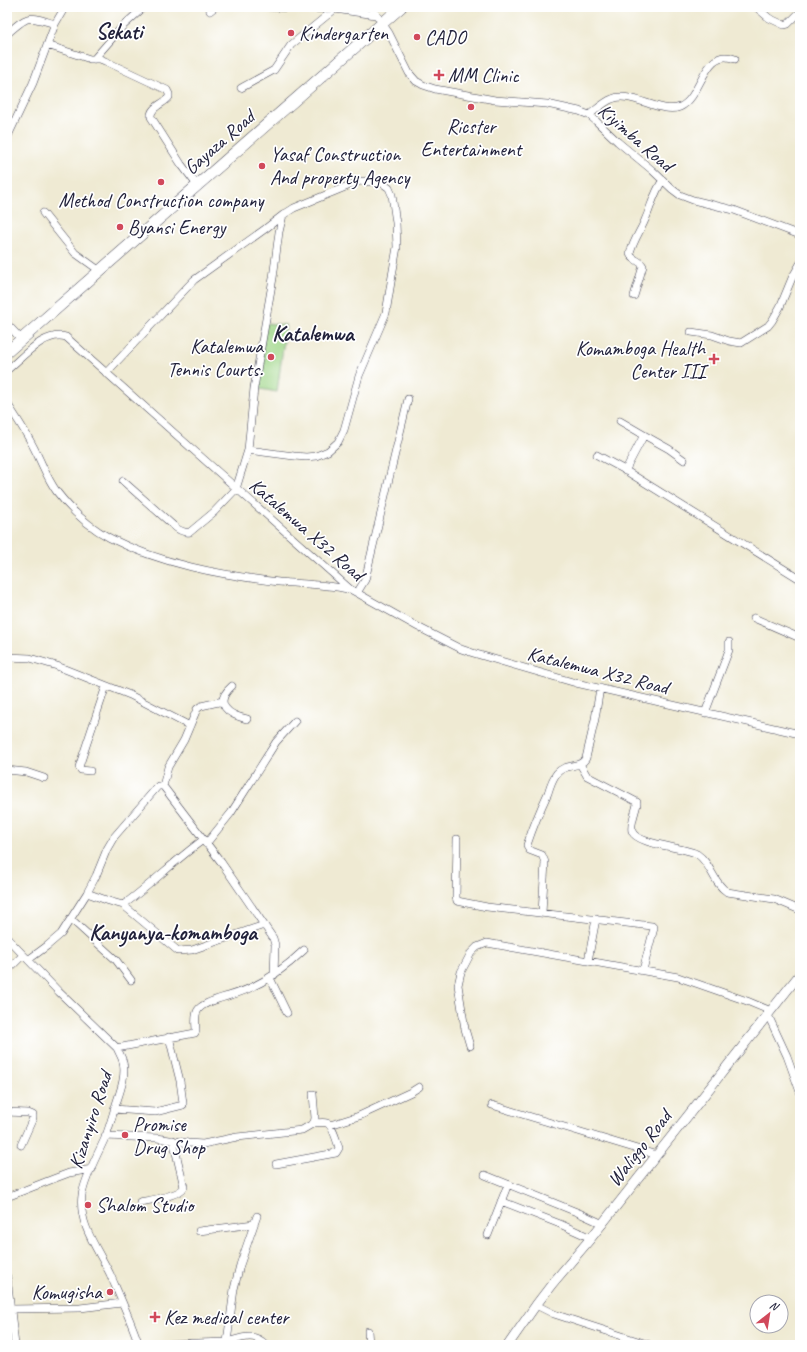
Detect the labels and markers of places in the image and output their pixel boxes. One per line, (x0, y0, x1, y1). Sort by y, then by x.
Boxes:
place label: Kindergarten (299, 21, 389, 46)
place label: CADO (425, 25, 468, 50)
marker: Kindergarten (286, 28, 296, 38)
marker: CADO (412, 32, 422, 42)
place label: MM Clinic (448, 63, 519, 88)
marker: MM Clinic (433, 69, 445, 81)
marker: Ricster Entertainment (466, 102, 476, 112)
place label: Ricster Entertainment (421, 114, 524, 162)
place label: Yasaf Construction And property Agency (270, 142, 412, 190)
marker: Yasaf Construction And property Agency (257, 161, 267, 171)
marker: Method Construction company (156, 177, 166, 187)
place label: Method Construction company (59, 188, 266, 213)
place label: Byansi Energy (128, 215, 228, 240)
marker: Byansi Energy (115, 222, 125, 232)
place label: Katalemwa Tennis Courts. (167, 334, 264, 382)
place label: Komamboga Health Center III (576, 336, 709, 384)
marker: Katalemwa Tennis Courts. (266, 352, 276, 362)
marker: Komamboga Health Center III (708, 353, 720, 365)
place label: Promise Drug Shop (133, 1112, 206, 1160)
marker: Promise Drug Shop (120, 1130, 130, 1140)
place label: Shalom Studio (96, 1193, 195, 1218)
marker: Shalom Studio (83, 1200, 93, 1210)
place label: Komugisha (32, 1280, 103, 1305)
marker: Komugisha (105, 1287, 115, 1297)
place label: Kez medical center (164, 1305, 290, 1330)
marker: Kez medical center (149, 1311, 161, 1323)

